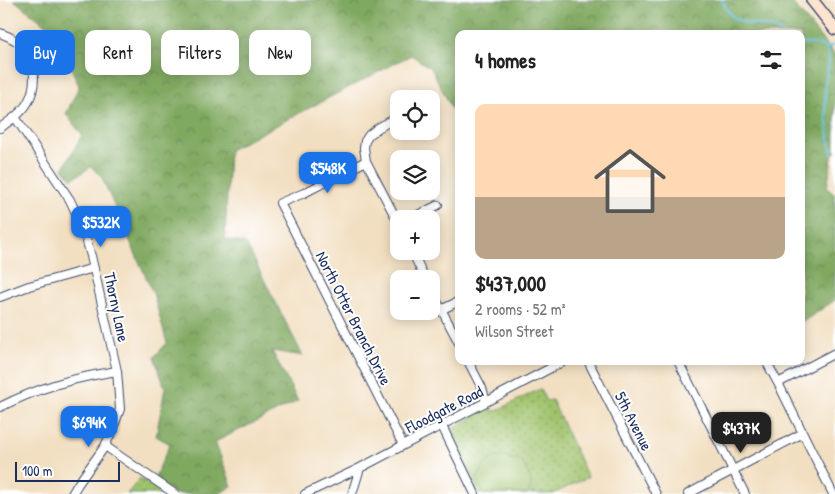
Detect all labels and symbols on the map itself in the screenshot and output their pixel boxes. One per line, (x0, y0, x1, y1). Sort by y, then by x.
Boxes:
pin: $548K (293, 152, 363, 194)
pin: $532K (66, 206, 136, 248)
street label: North Otter Branch Drive (311, 247, 398, 389)
street label: Thorny Lane (99, 270, 135, 344)
street label: Floodgate Road (400, 380, 487, 438)
street label: 5th Avenue (610, 388, 658, 455)
pin: $694K (54, 406, 124, 448)
pin: $437K (706, 412, 776, 454)
scale bar (15, 459, 120, 482)

